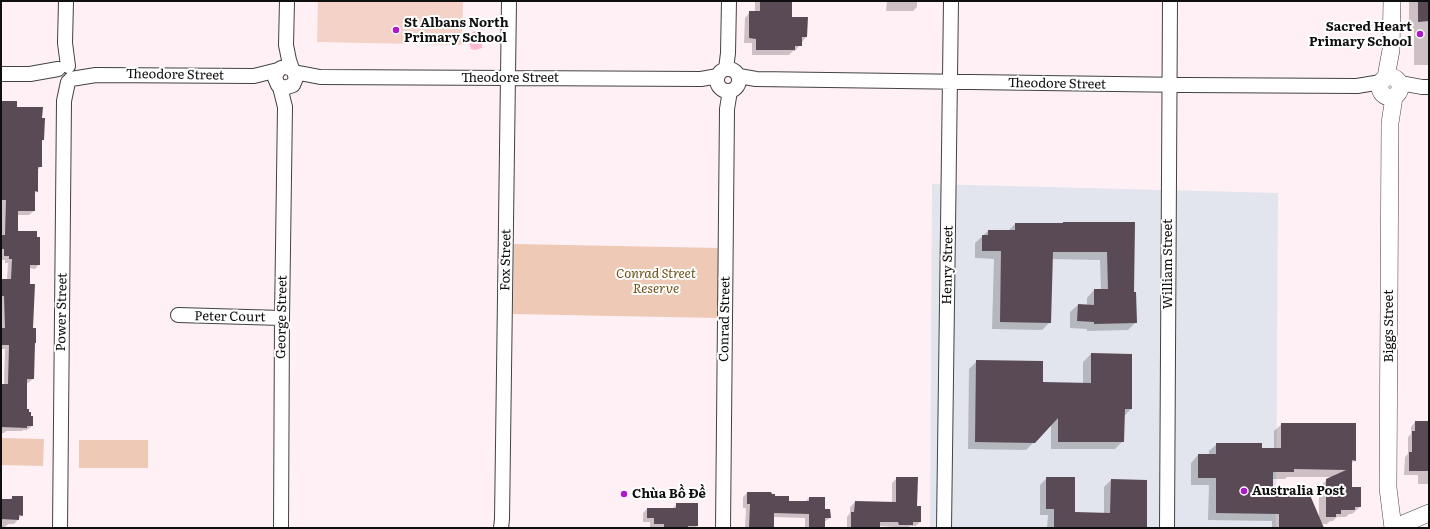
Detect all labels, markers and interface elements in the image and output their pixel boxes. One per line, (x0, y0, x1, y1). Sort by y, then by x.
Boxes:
place label: St Albans North Primary School (404, 15, 509, 46)
place label: Sacred Heart Primary School (1309, 19, 1412, 50)
marker: St Albans North Primary School (391, 25, 401, 35)
marker: Sacred Heart Primary School (1415, 29, 1425, 39)
street label: Theodore Street (126, 66, 224, 84)
street label: Theodore Street (461, 70, 559, 86)
street label: Theodore Street (1008, 75, 1106, 93)
street label: William Street (1160, 219, 1176, 309)
street label: Henry Street (940, 225, 956, 305)
street label: Fox Street (498, 229, 514, 291)
park label: Conrad Street Reserve (616, 266, 696, 297)
street label: Power Street (54, 272, 70, 352)
street label: George Street (273, 275, 291, 359)
street label: Conrad Street (716, 276, 734, 362)
street label: Biggs Street (1381, 290, 1397, 362)
street label: Peter Court (194, 309, 266, 325)
place label: Australia Post (1252, 483, 1345, 499)
place label: Chùa Bồ Đề (632, 486, 706, 502)
marker: Australia Post (1239, 486, 1249, 496)
marker: Chùa Bồ Đề (619, 489, 629, 499)

